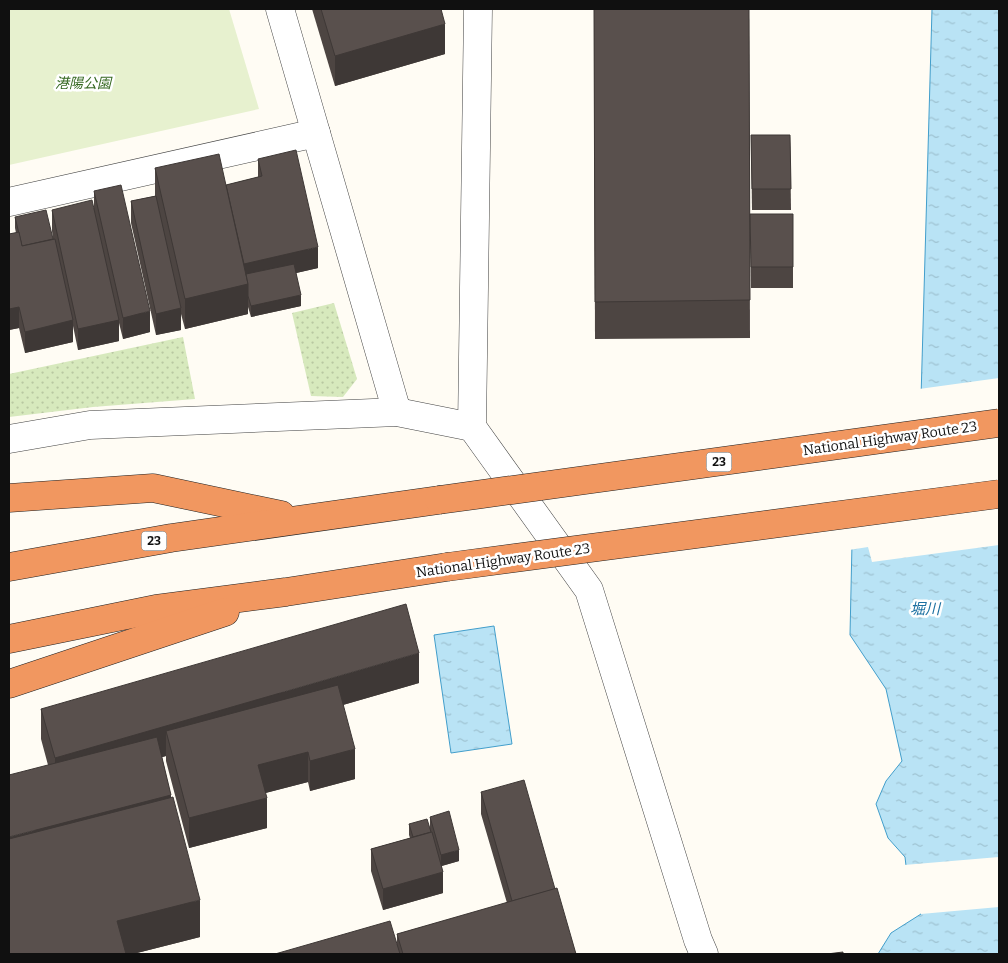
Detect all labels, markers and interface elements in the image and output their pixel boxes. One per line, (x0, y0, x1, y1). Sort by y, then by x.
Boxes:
park label: 港陽公園 (55, 75, 113, 92)
street label: National Highway Route 23 (802, 418, 978, 459)
road number: 23 (706, 452, 732, 472)
road number: 23 (142, 532, 166, 550)
street label: National Highway Route 23 (415, 540, 591, 581)
water label: 堀川 (910, 600, 942, 618)

